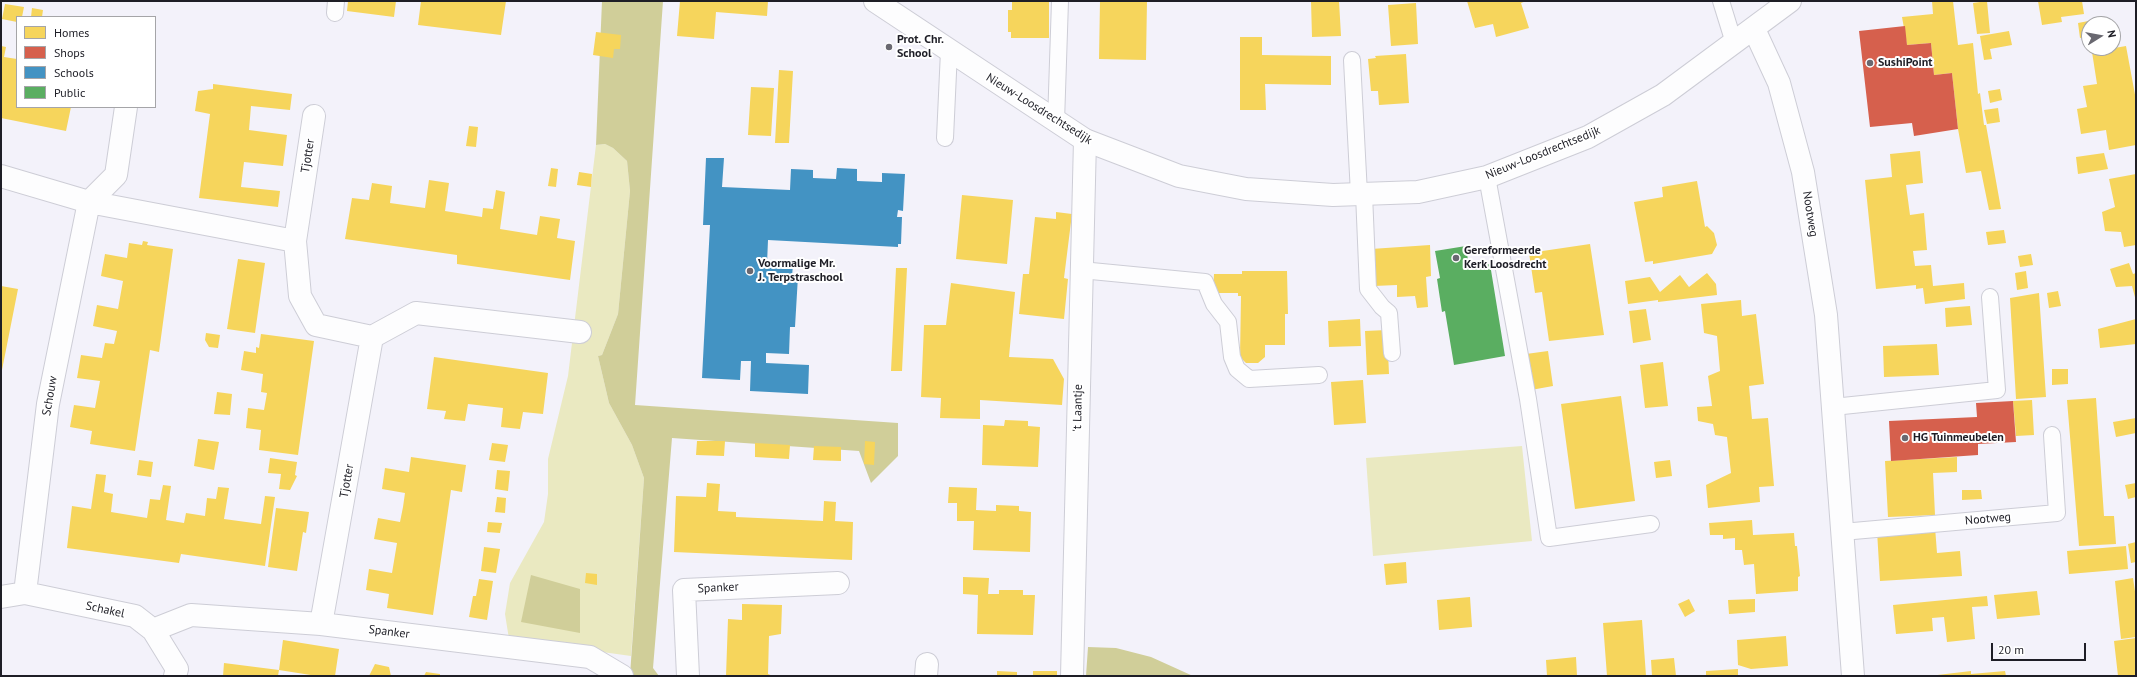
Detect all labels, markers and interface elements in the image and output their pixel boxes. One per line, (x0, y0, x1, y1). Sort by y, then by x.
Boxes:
legend (16, 16, 156, 108)
north arrow (2081, 16, 2121, 56)
text: Homes (54, 25, 89, 40)
text: N (2104, 29, 2119, 39)
place label: Prot. Chr. School (897, 33, 944, 61)
marker: Prot. Chr. School (884, 42, 894, 52)
text: Shops (54, 45, 85, 60)
place label: SushiPoint (1878, 56, 1932, 70)
marker: SushiPoint (1865, 58, 1875, 68)
text: Schools (54, 65, 94, 80)
street label: Nieuw-Loosdrechtsedijk (983, 70, 1095, 148)
text: Public (54, 85, 85, 100)
street label: Nieuw-Loosdrechtsedijk (1483, 123, 1603, 183)
street label: Tjotter (298, 138, 318, 174)
street label: Nootweg (1799, 190, 1821, 238)
place label: Gereformeerde Kerk Loosdrecht (1464, 244, 1546, 272)
marker: Gereformeerde Kerk Loosdrecht (1451, 253, 1461, 263)
place label: Voormalige Mr. J. Terpstraschool (758, 257, 843, 285)
marker: Voormalige Mr. J. Terpstraschool (745, 266, 755, 276)
street label: Schouw (39, 375, 61, 417)
street label: 't Laantje (1070, 384, 1086, 432)
place label: HG Tuinmeubelen (1913, 431, 2004, 445)
marker: HG Tuinmeubelen (1900, 433, 1910, 443)
street label: Tjotter (337, 463, 357, 499)
street label: Nootweg (1964, 510, 2012, 528)
street label: Spanker (697, 580, 739, 596)
street label: Schakel (84, 599, 126, 621)
street label: Spanker (368, 622, 410, 642)
scale bar (1993, 635, 2088, 661)
text: 20 m (1998, 642, 2024, 657)

